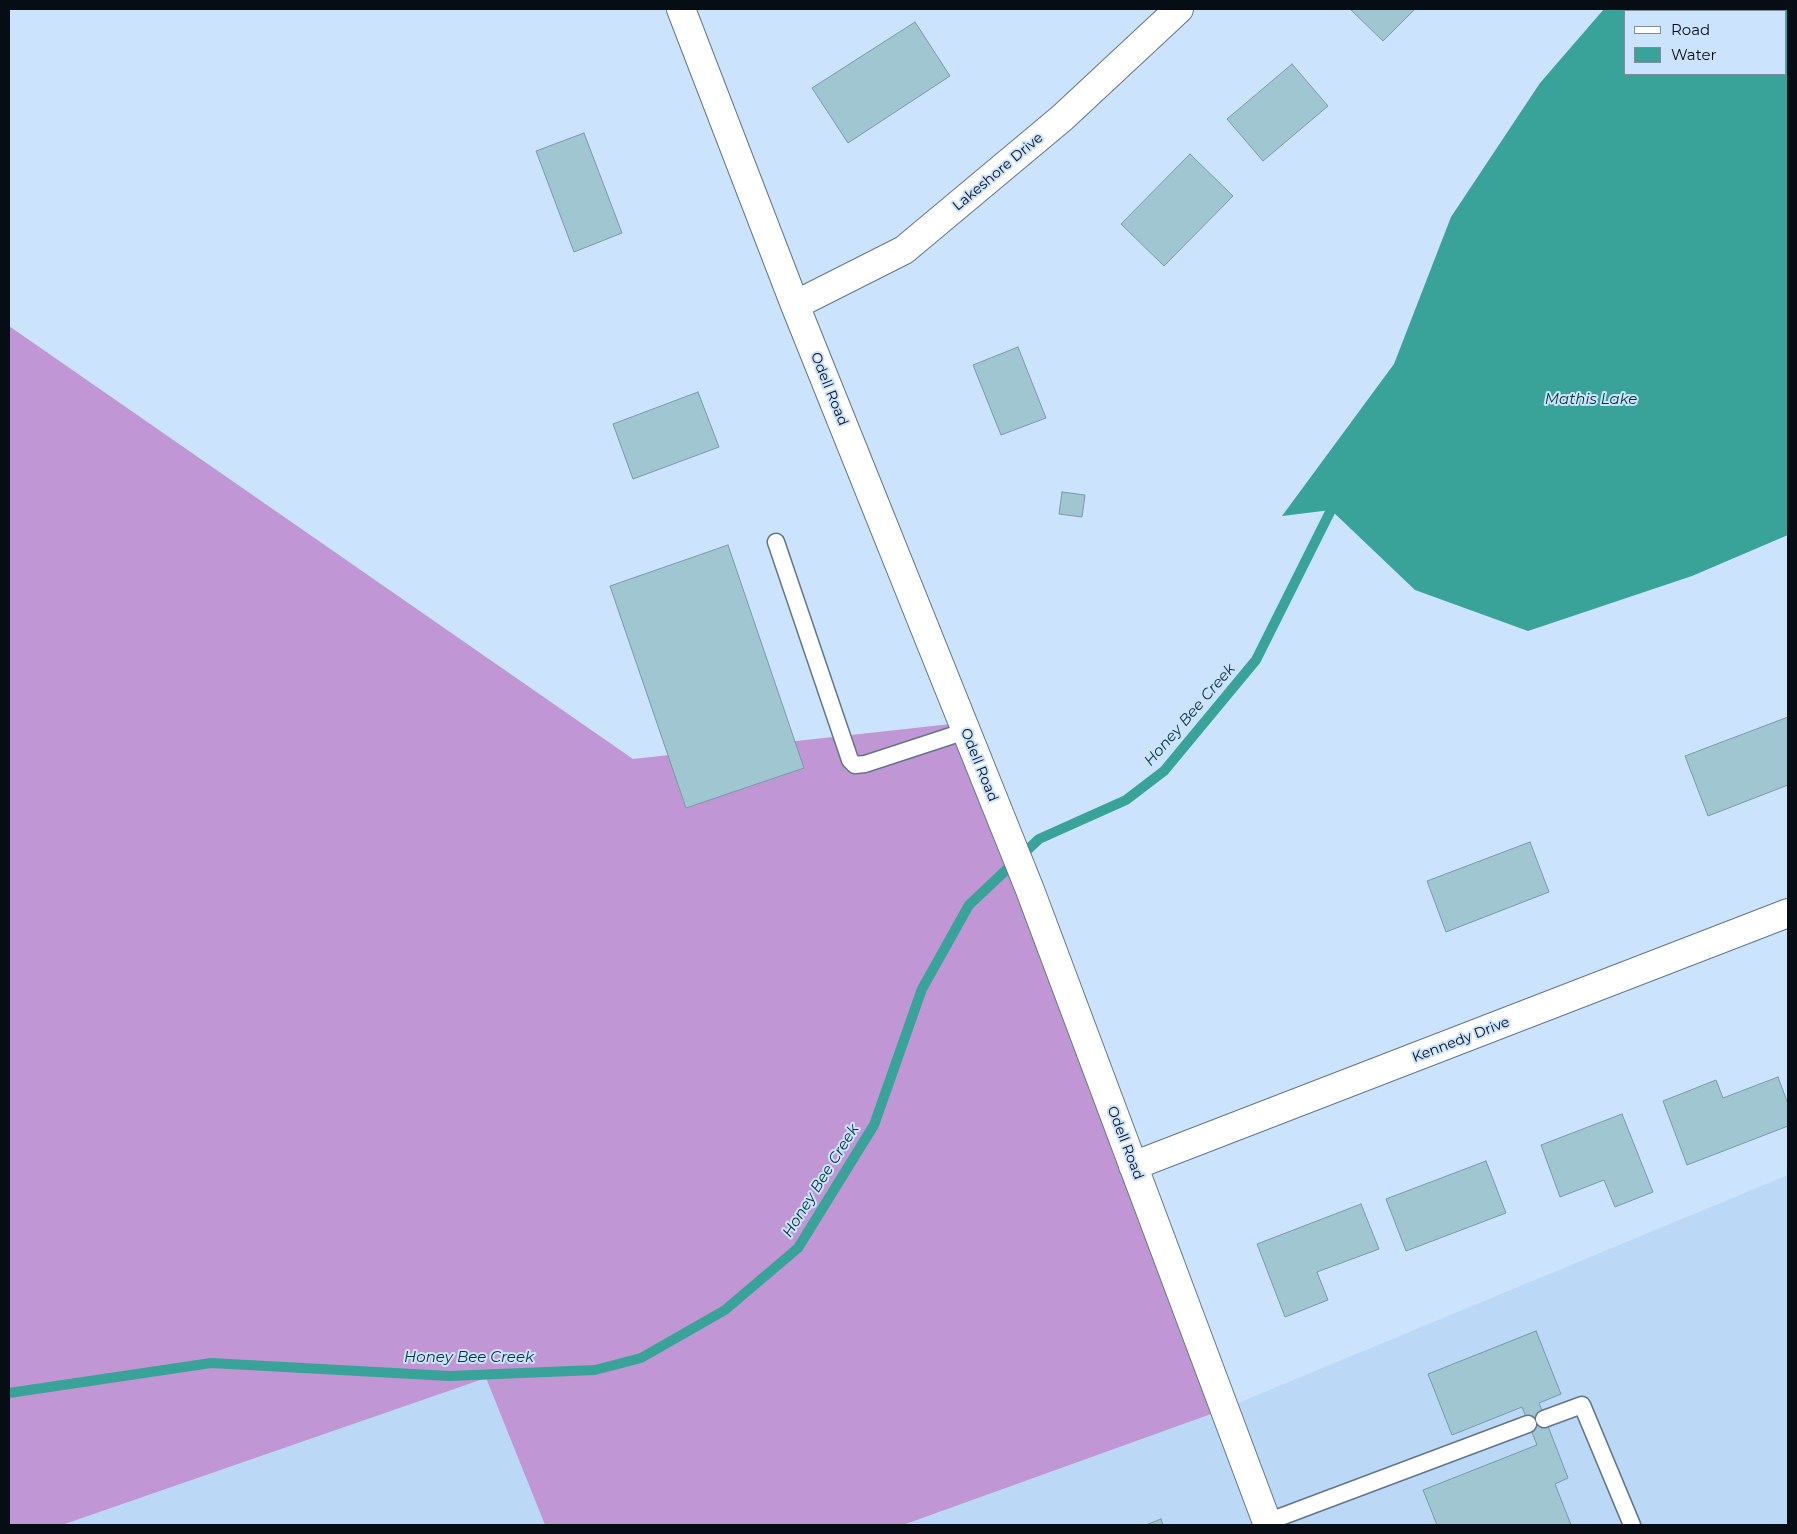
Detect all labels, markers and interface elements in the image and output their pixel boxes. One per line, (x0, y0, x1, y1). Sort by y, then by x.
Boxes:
legend (1624, 10, 1787, 75)
text: Road (1671, 20, 1710, 39)
text: Water (1671, 45, 1717, 64)
street label: Lakeshore Drive (950, 129, 1046, 215)
street label: Odell Road (807, 350, 851, 428)
water label: Mathis Lake (1545, 391, 1637, 409)
water label: Honey Bee Creek (1141, 660, 1239, 770)
street label: Odell Road (957, 726, 1001, 804)
street label: Kennedy Drive (1410, 1014, 1512, 1066)
street label: Odell Road (1103, 1104, 1147, 1182)
water label: Honey Bee Creek (779, 1121, 863, 1241)
water label: Honey Bee Creek (404, 1349, 534, 1367)

